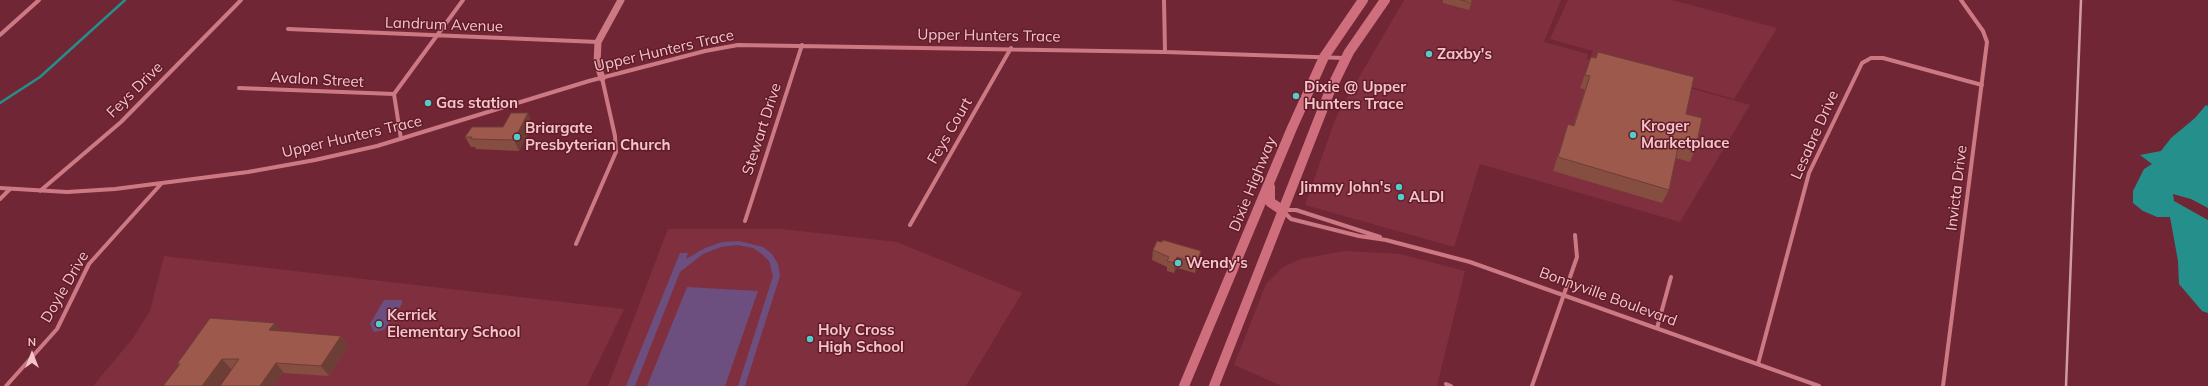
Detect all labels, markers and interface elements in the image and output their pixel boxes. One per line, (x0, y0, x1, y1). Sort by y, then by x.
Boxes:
street label: Landrum Avenue (385, 14, 503, 36)
street label: Upper Hunters Trace (592, 26, 736, 76)
street label: Upper Hunters Trace (917, 26, 1061, 46)
place label: Zaxby's (1437, 45, 1492, 63)
marker: Zaxby's (1424, 49, 1434, 59)
street label: Feys Drive (103, 58, 167, 122)
street label: Avalon Street (270, 69, 364, 91)
place label: Dixie @ Upper Hunters Trace (1304, 78, 1406, 113)
street label: Stewart Drive (739, 81, 785, 177)
street label: Lesabre Drive (1787, 88, 1843, 182)
marker: Dixie @ Upper Hunters Trace (1291, 91, 1301, 101)
place label: Gas station (436, 94, 518, 112)
street label: Feys Court (924, 95, 976, 167)
marker: Gas station (423, 98, 433, 108)
street label: Upper Hunters Trace (280, 112, 424, 162)
place label: Kroger Marketplace (1641, 117, 1729, 152)
place label: Briargate Presbyterian Church (525, 119, 671, 154)
marker: Kroger Marketplace (1628, 130, 1638, 140)
marker: Briargate Presbyterian Church (512, 132, 522, 142)
street label: Dixie Highway (1226, 134, 1280, 234)
street label: Invicta Drive (1943, 144, 1971, 232)
place label: Jimmy John's (1299, 178, 1391, 196)
marker: Jimmy John's (1394, 182, 1404, 192)
place label: ALDI (1409, 188, 1444, 206)
marker: ALDI (1396, 192, 1406, 202)
street label: Doyle Drive (37, 248, 93, 326)
place label: Wendy's (1186, 254, 1248, 272)
marker: Wendy's (1173, 258, 1183, 268)
street label: Bonnyville Boulevard (1537, 264, 1679, 330)
place label: Kerrick Elementary School (387, 306, 520, 341)
marker: Kerrick Elementary School (374, 319, 384, 329)
place label: Holy Cross High School (818, 321, 904, 356)
north arrow (12, 334, 52, 374)
marker: Holy Cross High School (805, 334, 815, 344)
text: N (28, 335, 36, 349)

